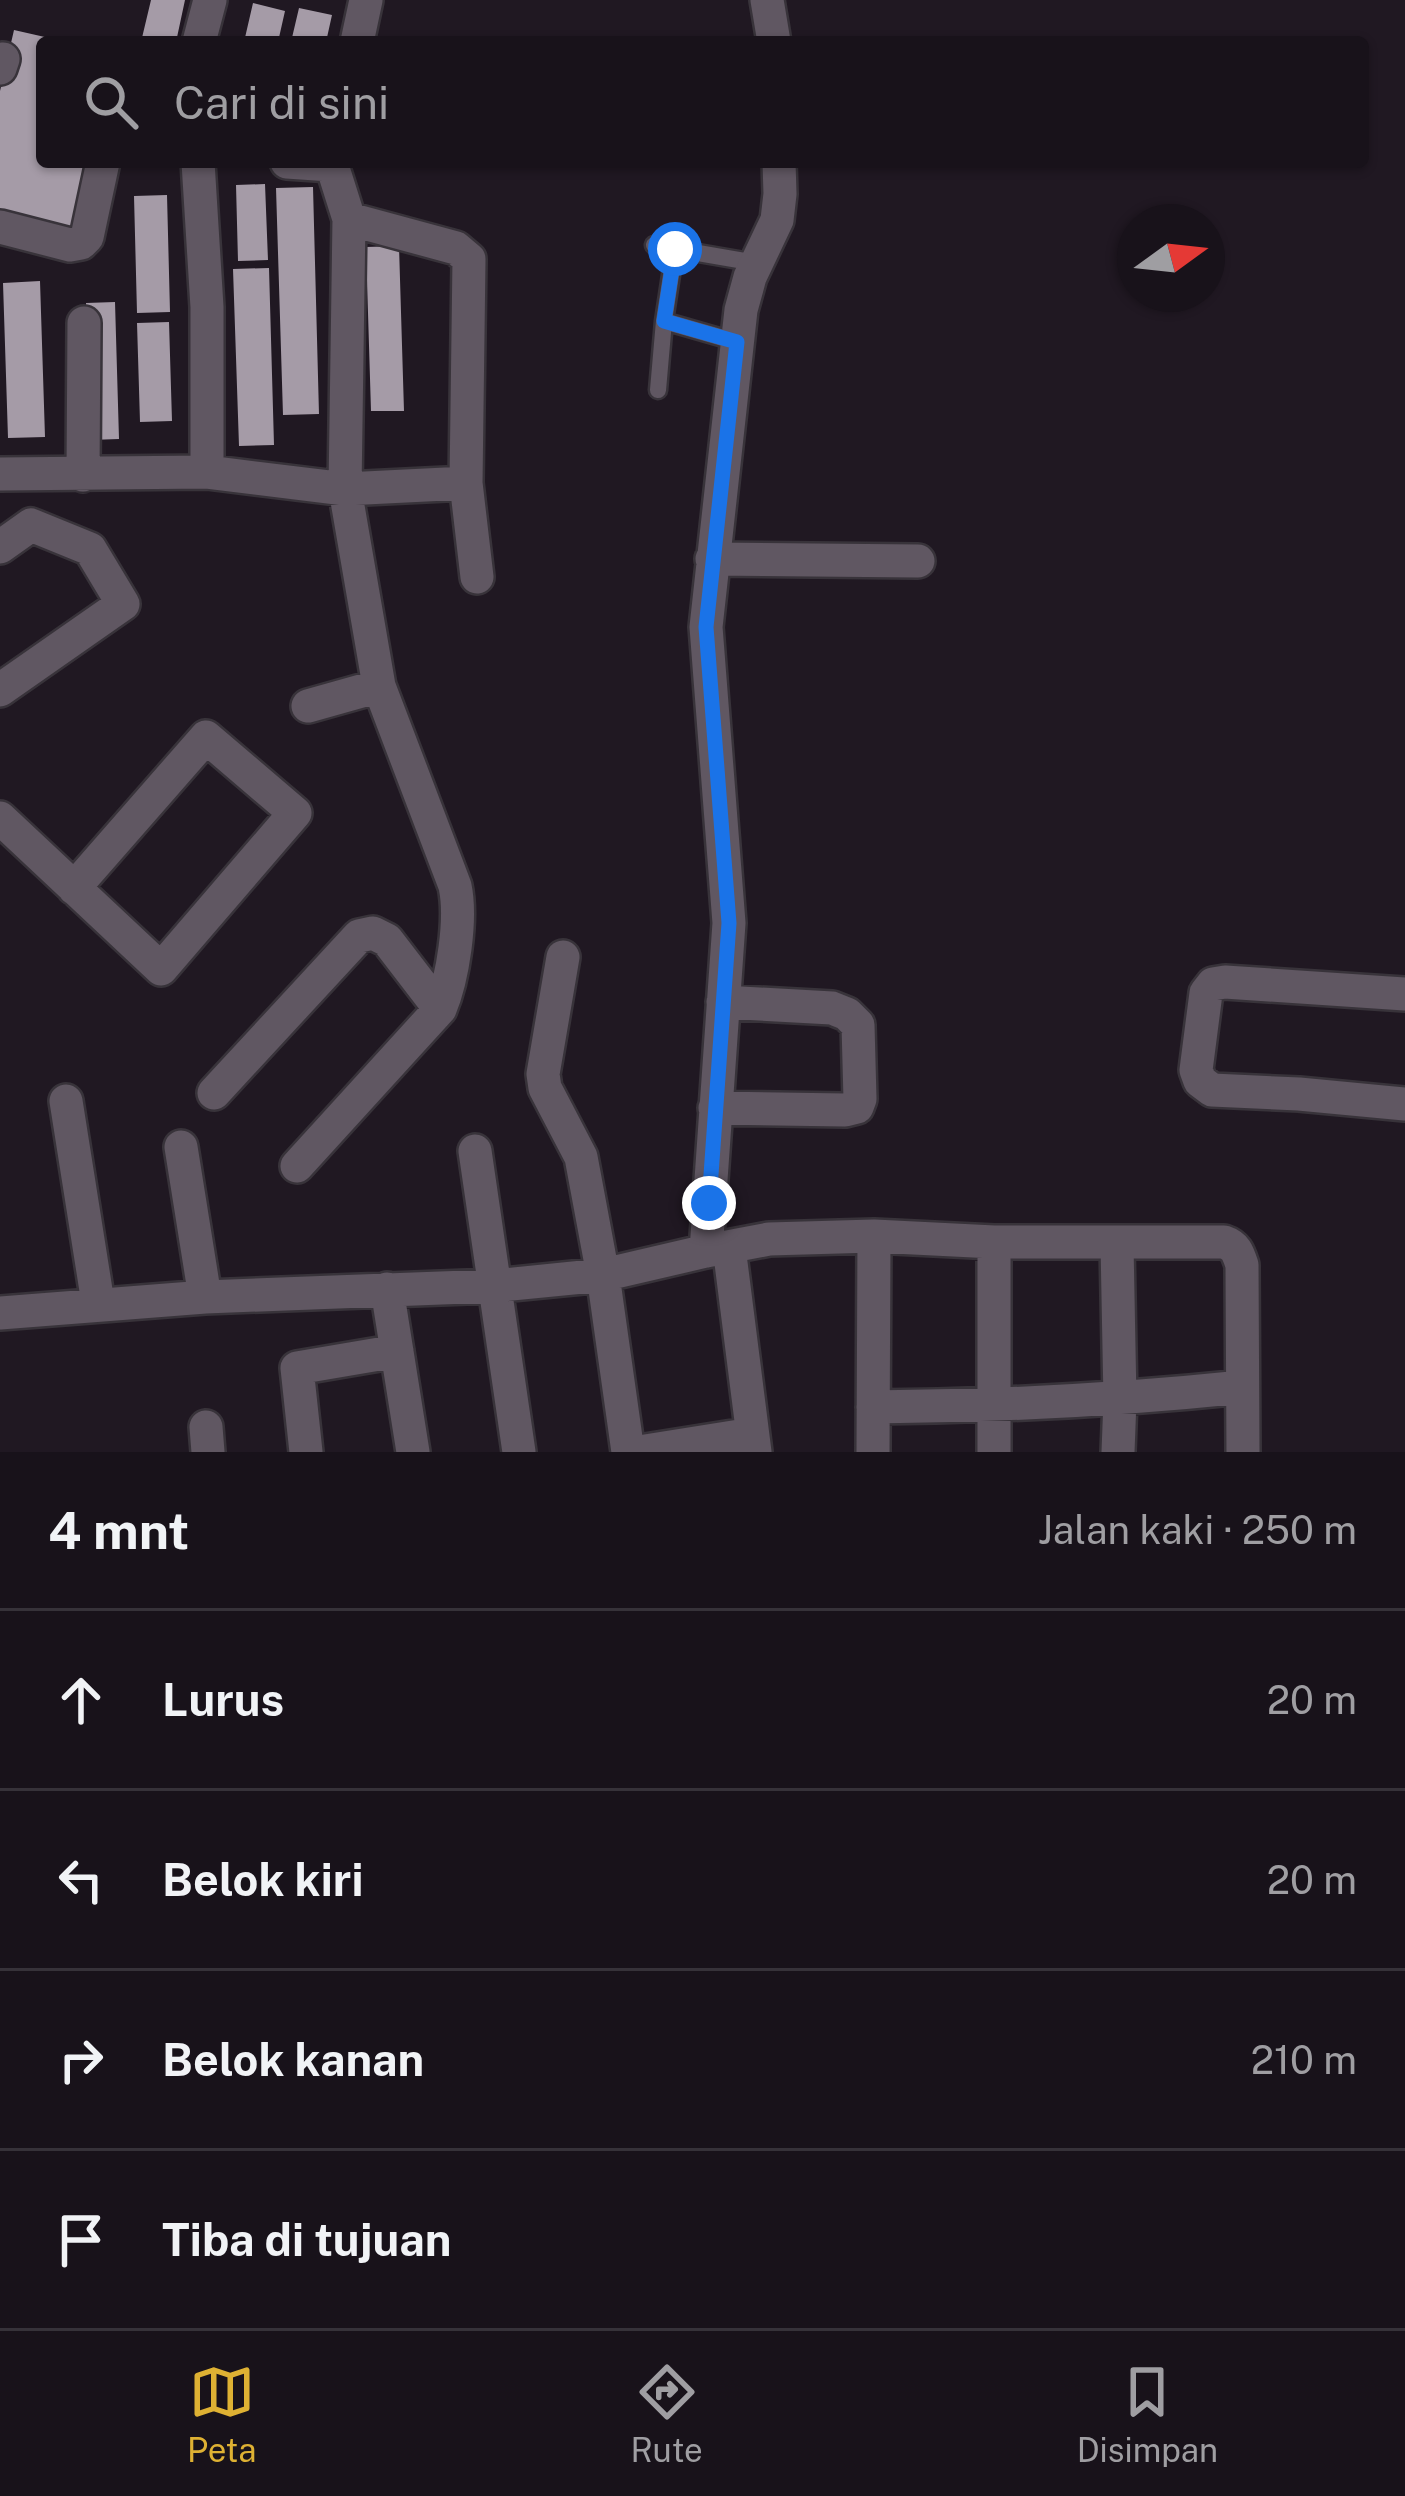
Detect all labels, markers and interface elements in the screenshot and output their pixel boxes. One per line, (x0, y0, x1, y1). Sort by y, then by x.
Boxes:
search box (36, 36, 1369, 168)
icon: search (78, 69, 144, 135)
text: Cari di sini (174, 76, 389, 129)
north arrow (1117, 204, 1225, 312)
route start (648, 222, 702, 276)
route end (682, 1176, 736, 1230)
text: 4 mnt (48, 1501, 189, 1560)
text: Jalan kaki · 250 m (1038, 1507, 1357, 1553)
icon: ahead (48, 1667, 114, 1733)
text: Lurus (162, 1673, 284, 1726)
text: 20 m (1267, 1677, 1357, 1723)
icon: left (48, 1847, 114, 1913)
text: Belok kiri (162, 1853, 363, 1906)
text: 20 m (1267, 1857, 1357, 1903)
icon: right (48, 2027, 114, 2093)
text: Belok kanan (162, 2033, 424, 2086)
text: 210 m (1251, 2037, 1357, 2083)
icon: arrive (48, 2207, 114, 2273)
text: Tiba di tujuan (162, 2213, 451, 2266)
tab: Peta (187, 2359, 257, 2469)
tab: Rute (630, 2359, 703, 2469)
tab: Disimpan (1077, 2359, 1218, 2469)

